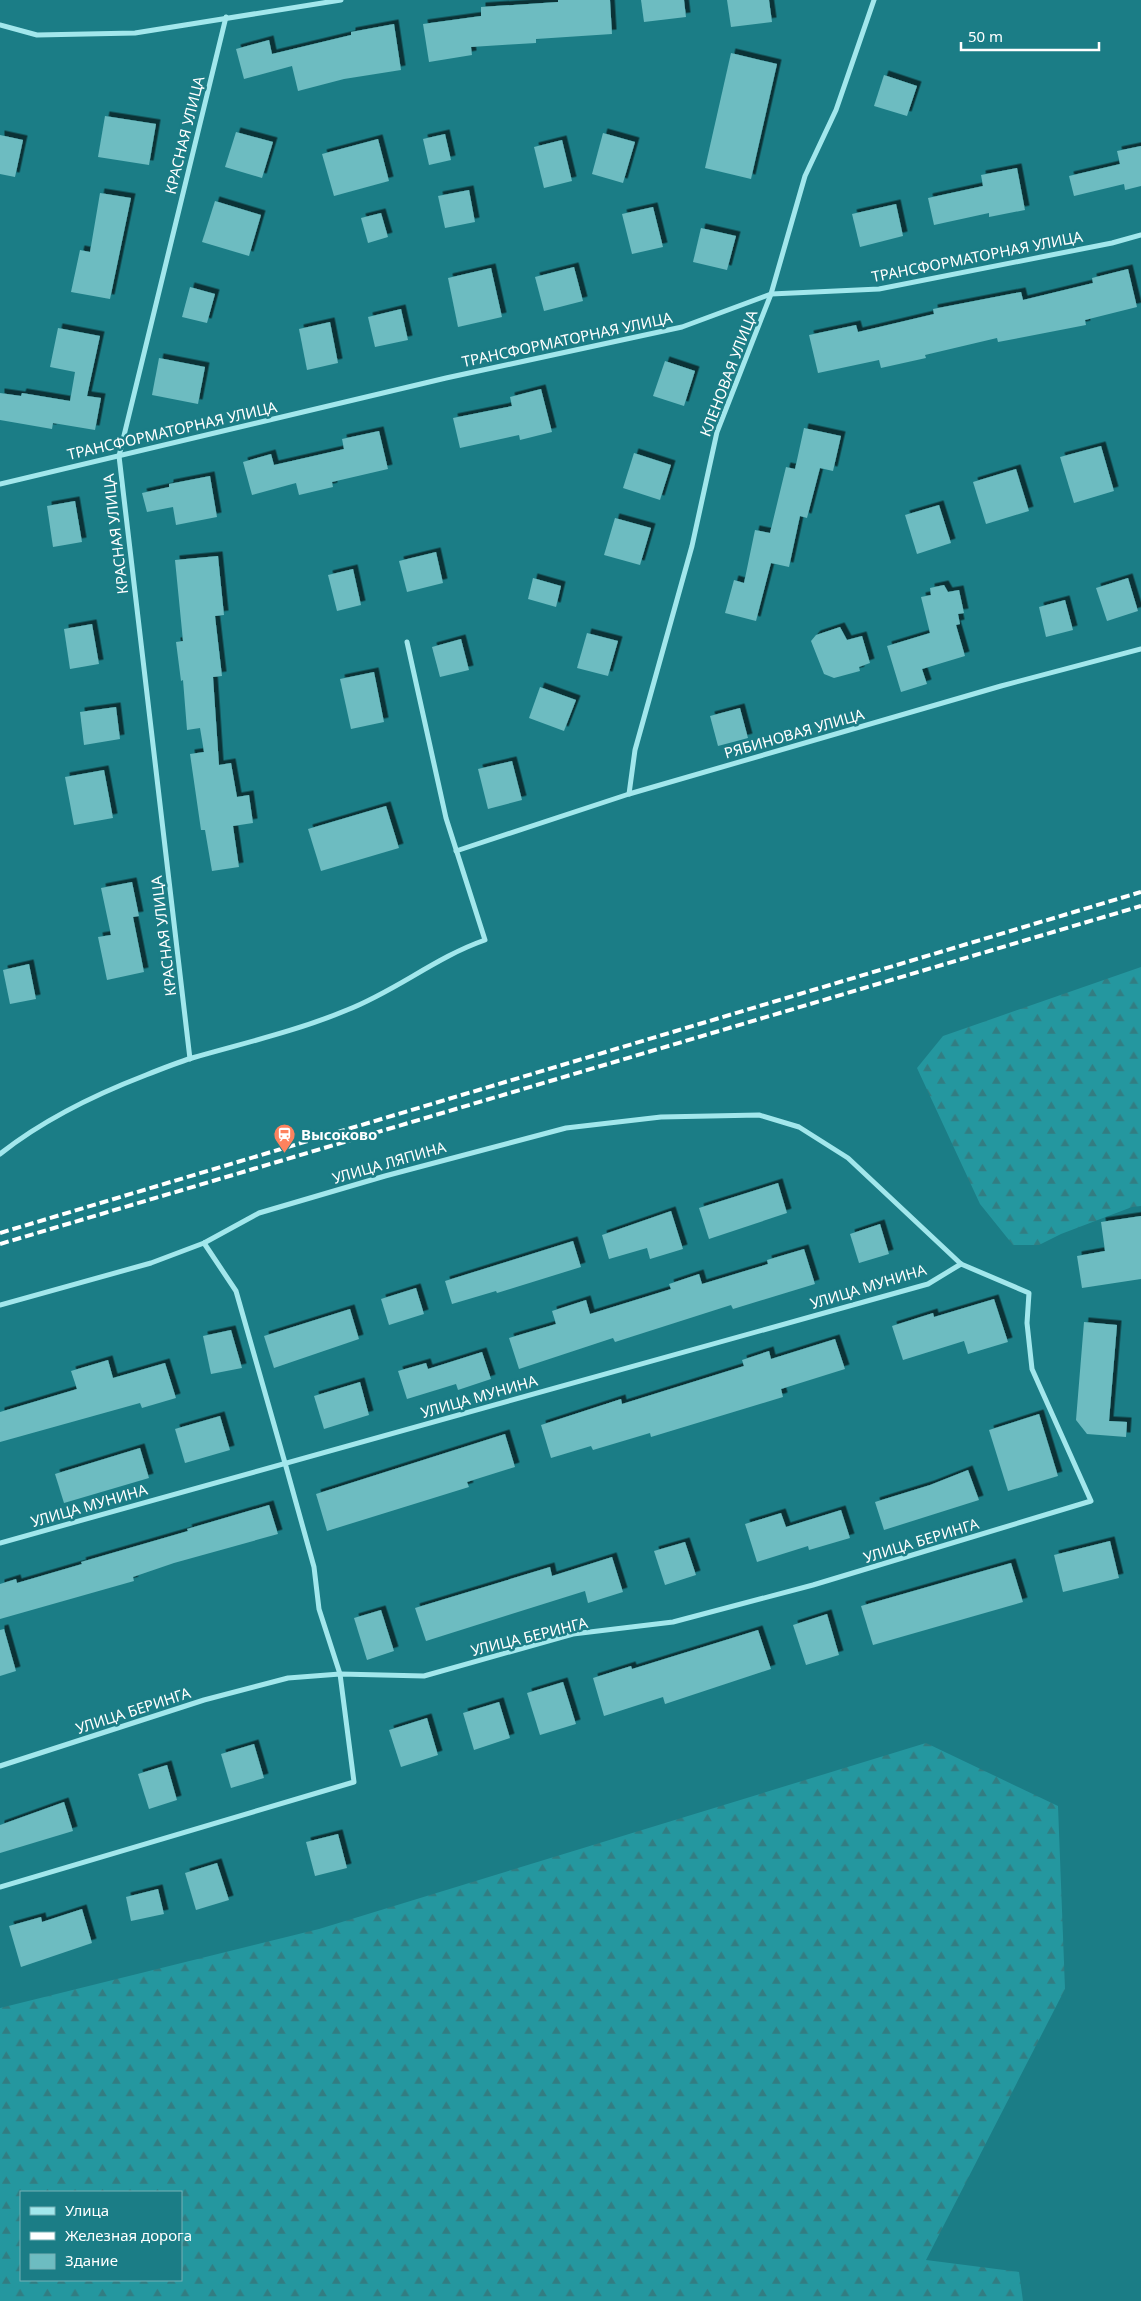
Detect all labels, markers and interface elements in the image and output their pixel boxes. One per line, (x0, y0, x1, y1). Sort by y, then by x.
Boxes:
scale bar (961, 20, 1098, 52)
text: 50 m (968, 26, 1003, 46)
street label: КРАСНАЯ УЛИЦА (160, 73, 208, 196)
street label: ТРАНСФОРМАТОРНАЯ УЛИЦА (870, 226, 1085, 286)
street label: ТРАНСФОРМАТОРНАЯ УЛИЦА (460, 307, 674, 371)
street label: КЛЕНОВАЯ УЛИЦА (695, 307, 761, 439)
street label: ТРАНСФОРМАТОРНАЯ УЛИЦА (65, 396, 279, 464)
street label: КРАСНАЯ УЛИЦА (98, 472, 132, 595)
street label: РЯБИНОВАЯ УЛИЦА (722, 703, 867, 763)
street label: КРАСНАЯ УЛИЦА (146, 874, 180, 997)
station icon: Высоково (273, 1122, 297, 1153)
place label: Высоково (301, 1124, 377, 1144)
street label: УЛИЦА ЛЯПИНА (330, 1136, 449, 1188)
street label: УЛИЦА МУНИНА (808, 1259, 929, 1313)
street label: УЛИЦА МУНИНА (418, 1370, 540, 1422)
street label: УЛИЦА МУНИНА (28, 1479, 150, 1531)
street label: УЛИЦА БЕРИНГА (861, 1513, 981, 1567)
street label: УЛИЦА БЕРИНГА (469, 1612, 590, 1660)
street label: УЛИЦА БЕРИНГА (73, 1682, 193, 1738)
legend (20, 2191, 182, 2281)
text: Улица (65, 2200, 109, 2220)
text: Железная дорога (65, 2225, 192, 2245)
text: Здание (65, 2250, 118, 2270)

